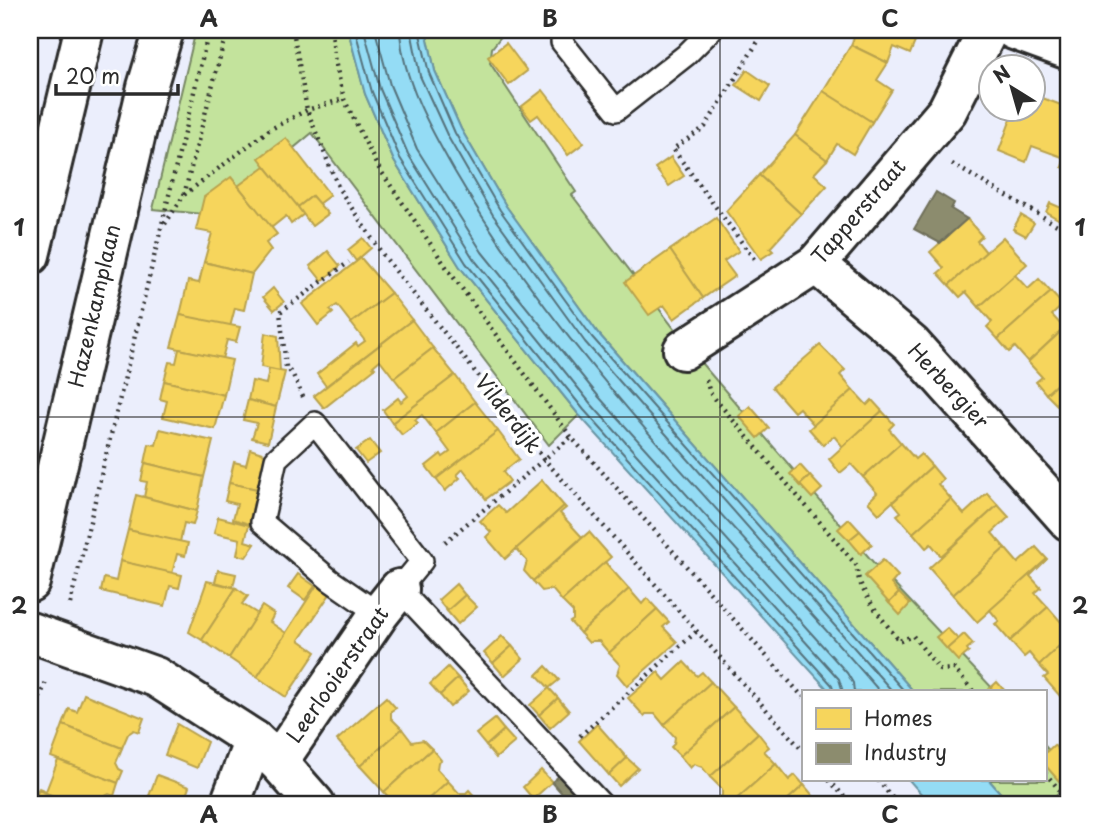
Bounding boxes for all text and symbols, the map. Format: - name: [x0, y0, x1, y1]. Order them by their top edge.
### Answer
- text: A: [200, 0, 218, 35]
- text: B: [542, 0, 558, 35]
- text: C: [881, 0, 899, 35]
- scale bar: [56, 52, 178, 96]
- north arrow: [976, 52, 1046, 122]
- text: N: [987, 58, 1016, 89]
- text: 20 m: [66, 59, 120, 91]
- street label: Tapperstraat: [803, 151, 912, 270]
- text: 1: [14, 209, 25, 244]
- text: 1: [1075, 209, 1086, 244]
- street label: Hazenkamplaan: [59, 221, 127, 390]
- street label: Herbergier: [901, 335, 998, 435]
- street label: Vilderdijk: [468, 366, 551, 459]
- text: 2: [11, 587, 27, 622]
- text: 2: [1072, 587, 1088, 622]
- street label: Leerlooierstraat: [277, 599, 395, 749]
- legend: [802, 690, 1046, 782]
- text: Homes: [864, 701, 932, 733]
- text: Industry: [864, 735, 947, 767]
- text: A: [200, 796, 218, 831]
- text: B: [542, 796, 558, 831]
- text: C: [881, 796, 899, 831]

